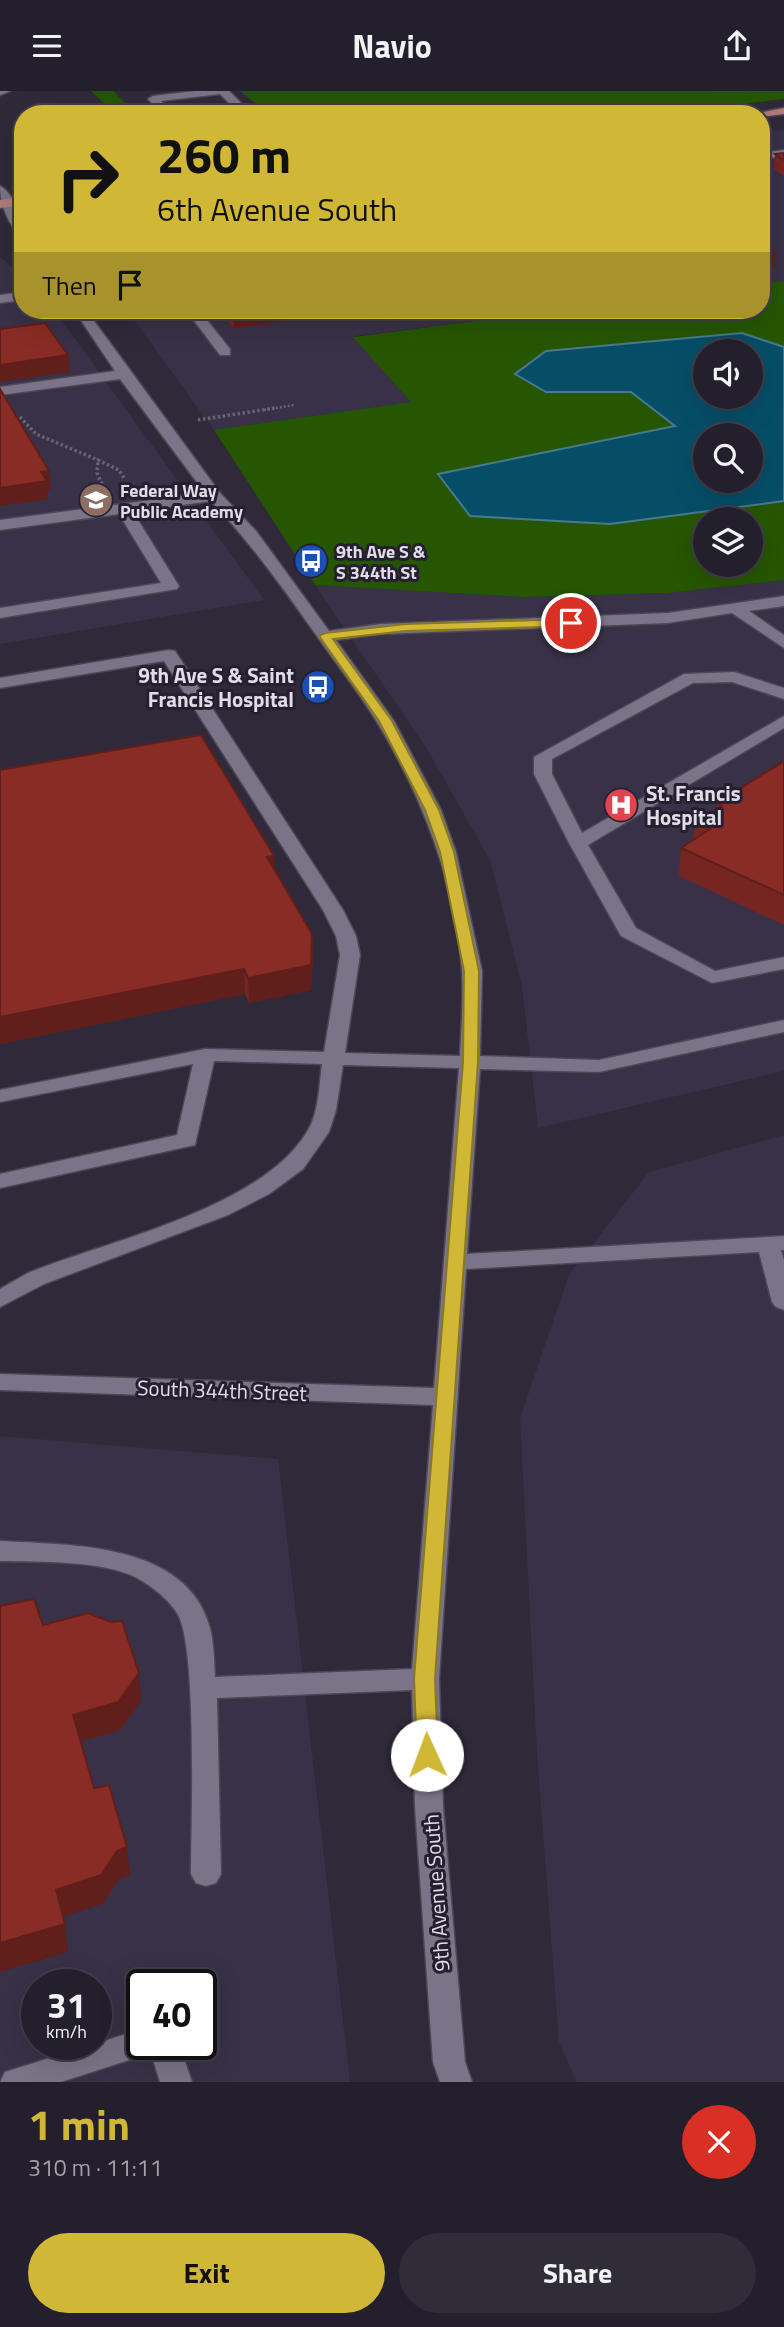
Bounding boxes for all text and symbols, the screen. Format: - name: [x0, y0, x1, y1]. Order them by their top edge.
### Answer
- text: Navio: [352, 22, 432, 70]
- icon: menu: [28, 27, 66, 65]
- icon: share: [718, 27, 756, 65]
- text: 260 m: [157, 117, 291, 192]
- icon: right: [42, 133, 133, 224]
- text: 6th Avenue South: [157, 185, 397, 233]
- text: Then: [42, 266, 97, 305]
- icon: arrive: [111, 266, 149, 304]
- map controls: [693, 339, 763, 577]
- button: sound: [693, 339, 763, 409]
- button: search: [693, 423, 763, 493]
- place label: Federal Way Public Academy: [120, 477, 243, 525]
- school or university icon: Federal Way Public Academy: [77, 481, 115, 519]
- button: layers: [693, 507, 763, 577]
- place label: 9th Ave S & S 344th St: [336, 538, 426, 586]
- bus stop icon: 9th Ave S & S 344th St: [292, 542, 330, 580]
- pin: [541, 593, 601, 653]
- icon: arrive: [552, 604, 590, 642]
- place label: 9th Ave S & Saint Francis Hospital: [138, 659, 294, 715]
- bus stop icon: 9th Ave S & Saint Francis Hospital: [299, 668, 337, 706]
- place label: St. Francis Hospital: [646, 777, 741, 833]
- hospital icon: St. Francis Hospital: [602, 786, 640, 824]
- street label: South 344th Street: [137, 1371, 308, 1409]
- position arrow: [390, 1718, 464, 1792]
- street label: 9th Avenue South: [415, 1813, 457, 1973]
- speed limit sign: 40: [126, 1969, 217, 2060]
- text: 31: [47, 1978, 86, 2032]
- text: km/h: [46, 2018, 87, 2045]
- text: 1 min: [28, 2092, 130, 2156]
- button: close: [682, 2105, 756, 2179]
- text: 310 m · 11:11: [28, 2150, 163, 2185]
- button: Exit: [28, 2233, 385, 2313]
- button: Share: [399, 2233, 756, 2313]

